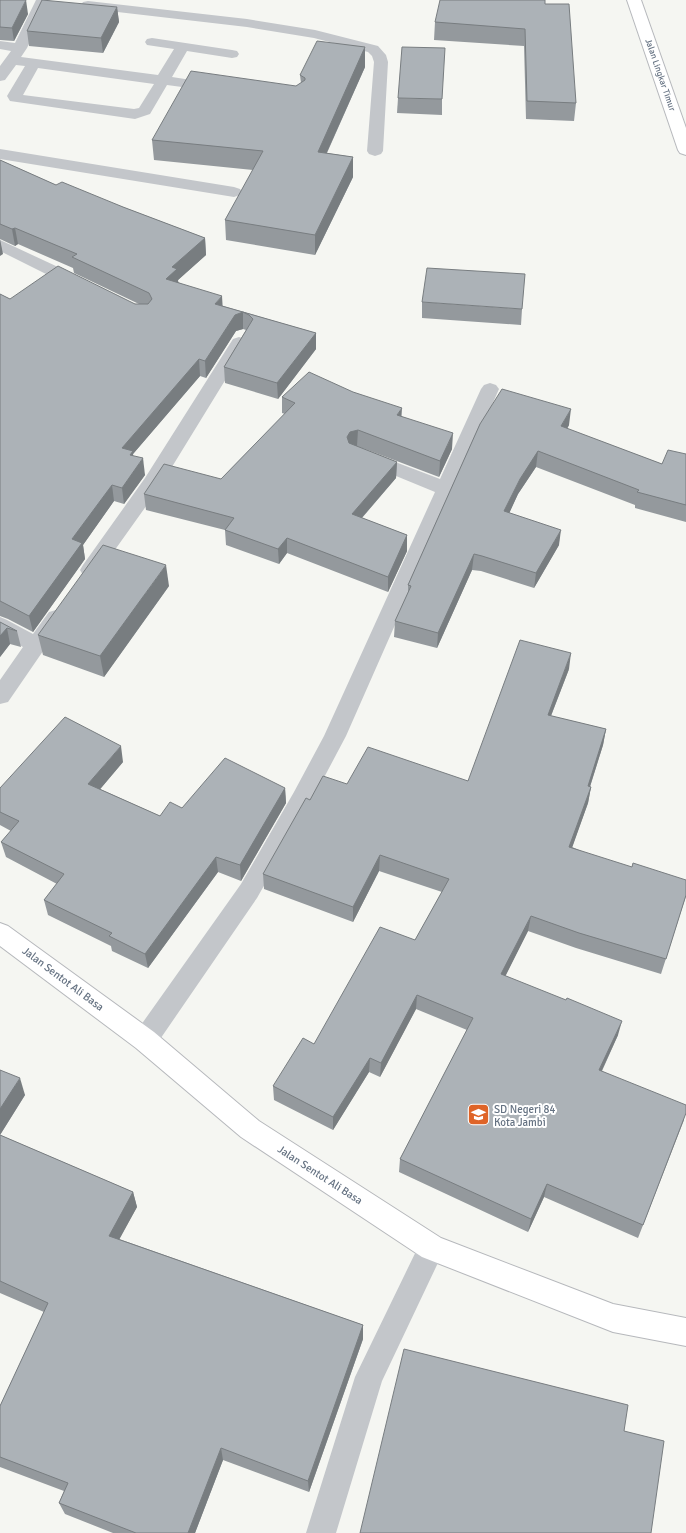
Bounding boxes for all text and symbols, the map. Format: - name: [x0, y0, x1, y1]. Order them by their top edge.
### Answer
- street label: Jalan Lingkar Timur: [642, 37, 678, 113]
- street label: Jalan Sentot Ali Basa: [20, 944, 107, 1014]
- school or university icon: SD Negeri 84 Kota Jambi: [465, 1102, 491, 1128]
- place label: SD Negeri 84 Kota Jambi: [494, 1103, 556, 1129]
- street label: Jalan Sentot Ali Basa: [275, 1143, 365, 1208]

